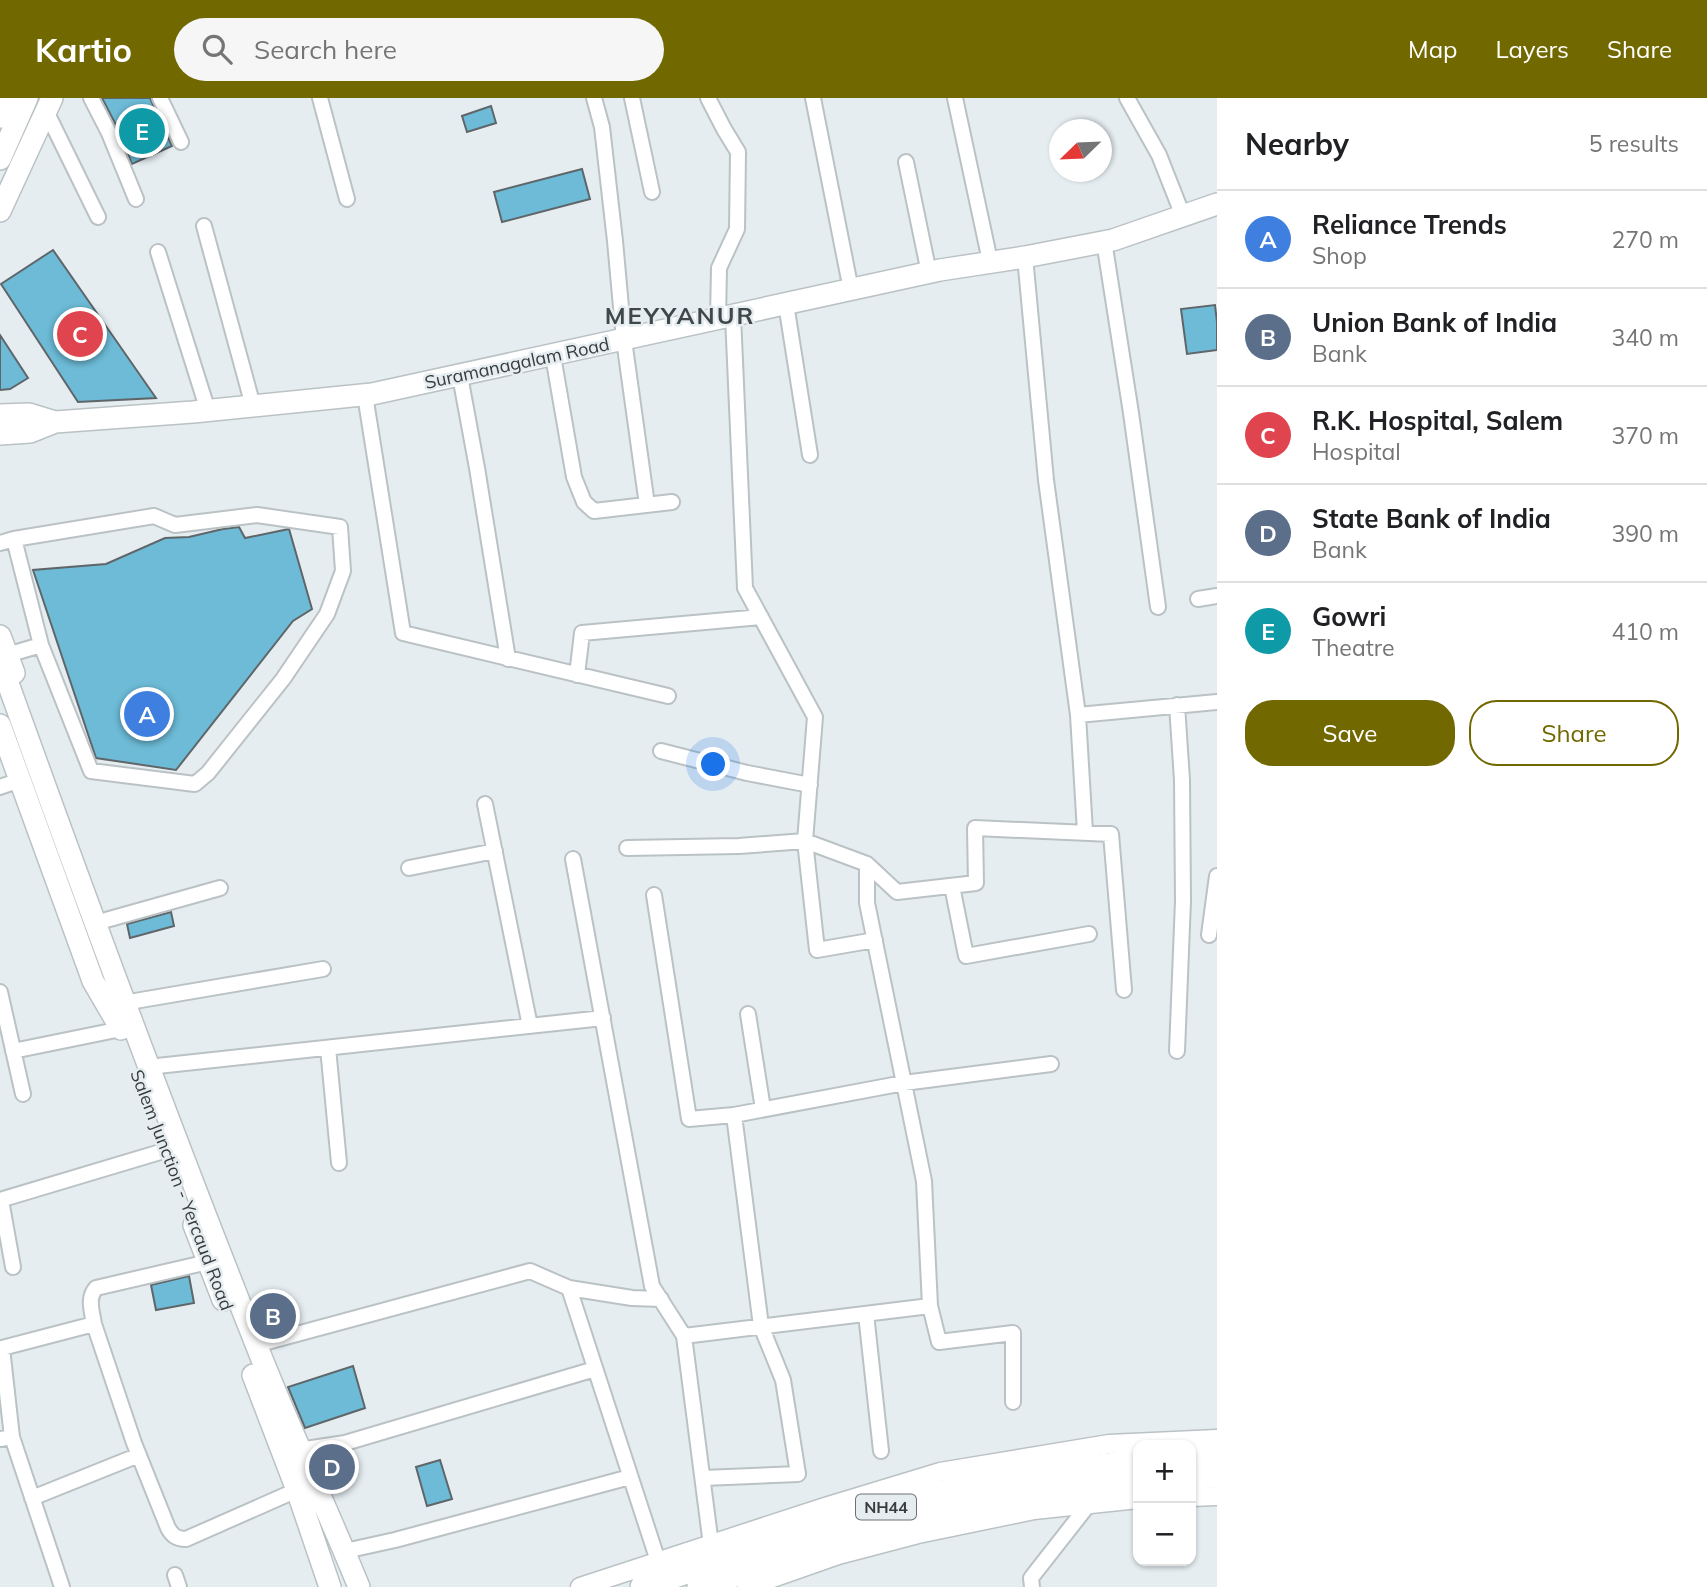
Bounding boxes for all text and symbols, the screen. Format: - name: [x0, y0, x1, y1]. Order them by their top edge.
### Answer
- search box: [174, 18, 664, 81]
- text: Kartio: [35, 29, 132, 70]
- icon: search: [198, 30, 236, 68]
- text: Search here: [254, 33, 397, 66]
- text: Map: [1408, 34, 1457, 64]
- text: Layers: [1495, 34, 1569, 64]
- text: Share: [1607, 34, 1672, 64]
- pin: E: [119, 105, 165, 157]
- north arrow: [1049, 119, 1112, 182]
- text: Nearby: [1245, 125, 1349, 163]
- text: 5 results: [1589, 129, 1679, 158]
- text: Reliance Trends: [1312, 208, 1507, 241]
- text: A: [1259, 225, 1277, 254]
- text: 270 m: [1611, 225, 1679, 254]
- text: Shop: [1312, 241, 1367, 270]
- district label: MEYYANUR: [605, 300, 755, 330]
- text: Union Bank of India: [1312, 306, 1557, 339]
- pin: C: [57, 308, 103, 360]
- text: B: [1260, 323, 1276, 352]
- text: 340 m: [1611, 323, 1679, 352]
- street label: Suramanagalam Road: [423, 332, 611, 394]
- text: Bank: [1312, 339, 1367, 368]
- text: R.K. Hospital, Salem: [1312, 404, 1563, 437]
- text: C: [1260, 421, 1276, 450]
- text: 370 m: [1611, 421, 1679, 450]
- text: Hospital: [1312, 437, 1401, 466]
- text: State Bank of India: [1312, 502, 1551, 535]
- text: D: [1259, 519, 1277, 548]
- text: 390 m: [1611, 519, 1679, 548]
- text: Bank: [1312, 535, 1367, 564]
- text: Gowri: [1312, 600, 1386, 633]
- text: E: [1261, 617, 1275, 646]
- text: 410 m: [1611, 617, 1679, 646]
- text: Theatre: [1312, 633, 1394, 662]
- pin: A: [124, 688, 170, 740]
- button: Save: [1245, 700, 1455, 766]
- button: Share: [1469, 700, 1679, 766]
- your location: [696, 747, 730, 781]
- street label: Salem Junction - Yercaud Road: [125, 1066, 239, 1314]
- pin: B: [250, 1290, 296, 1342]
- map controls: [1133, 1440, 1196, 1566]
- button: +: [1133, 1440, 1196, 1503]
- pin: D: [309, 1441, 355, 1493]
- road number: NH44: [856, 1494, 916, 1520]
- button: −: [1133, 1503, 1196, 1566]

